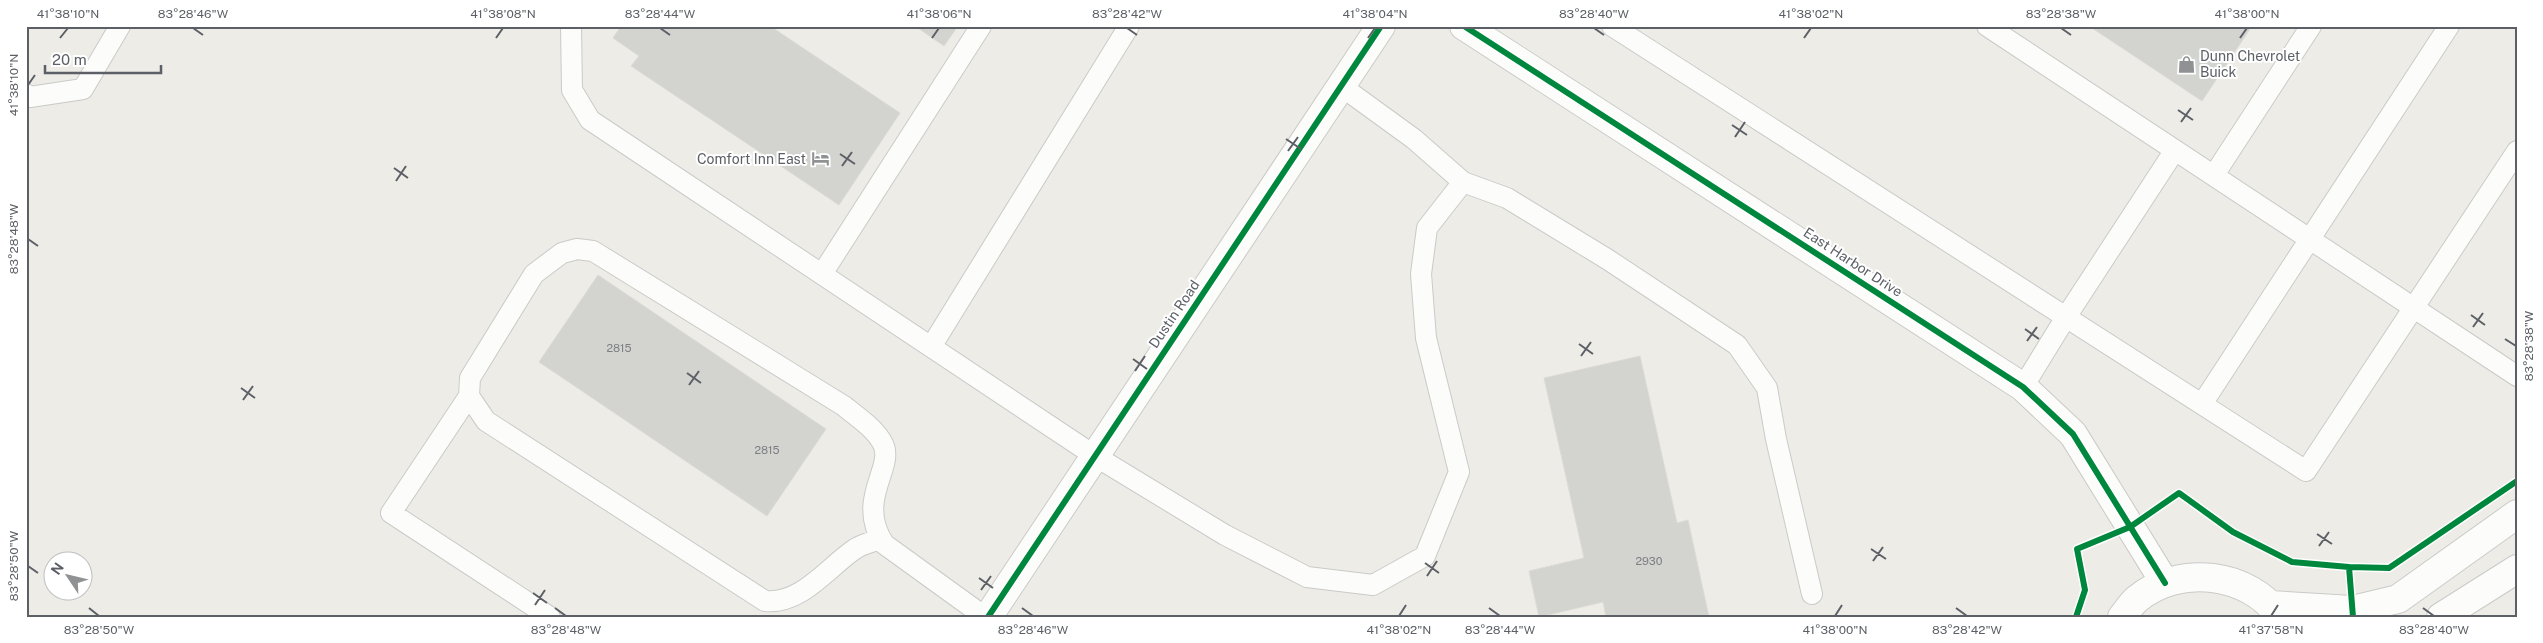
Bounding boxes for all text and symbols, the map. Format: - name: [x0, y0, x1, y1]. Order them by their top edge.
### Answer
- text: 41°38'10"N: [37, 7, 99, 21]
- text: 83°28'46"W: [158, 7, 229, 21]
- text: 41°38'08"N: [470, 7, 536, 21]
- text: 83°28'44"W: [625, 7, 696, 21]
- text: 41°38'06"N: [906, 7, 972, 21]
- text: 83°28'42"W: [1092, 7, 1163, 21]
- text: 41°38'04"N: [1342, 7, 1408, 21]
- text: 83°28'40"W: [1559, 7, 1630, 21]
- text: 41°38'02"N: [1779, 7, 1843, 21]
- text: 83°28'38"W: [2026, 7, 2097, 21]
- text: 41°38'00"N: [2215, 7, 2279, 21]
- scale bar: [45, 42, 161, 74]
- place label: Dunn Chevrolet Buick: [2200, 48, 2300, 80]
- text: 20 m: [52, 51, 87, 68]
- text: 41°38'10"N: [7, 54, 21, 116]
- shop icon: Dunn Chevrolet Buick: [2176, 54, 2196, 74]
- hotel icon: Comfort Inn East: [810, 149, 830, 169]
- place label: Comfort Inn East: [697, 151, 806, 167]
- text: 83°28'48"W: [7, 203, 21, 274]
- street label: East Harbor Drive: [1801, 224, 1905, 300]
- street label: Dustin Road: [1145, 277, 1203, 351]
- text: 83°28'38"W: [2522, 310, 2536, 381]
- house number: 2815: [606, 342, 632, 354]
- house number: 2815: [754, 444, 780, 456]
- text: 83°28'50"W: [7, 530, 21, 601]
- north arrow: [42, 550, 92, 600]
- house number: 2930: [1636, 555, 1663, 567]
- text: N: [48, 559, 67, 578]
- text: 83°28'50"W: [64, 623, 135, 637]
- text: 83°28'48"W: [531, 623, 602, 637]
- text: 83°28'46"W: [998, 623, 1069, 637]
- text: 41°38'02"N: [1367, 623, 1431, 637]
- text: 83°28'44"W: [1465, 623, 1536, 637]
- text: 41°38'00"N: [1803, 623, 1867, 637]
- text: 83°28'42"W: [1932, 623, 2003, 637]
- text: 41°37'58"N: [2238, 623, 2304, 637]
- text: 83°28'40"W: [2399, 623, 2470, 637]

